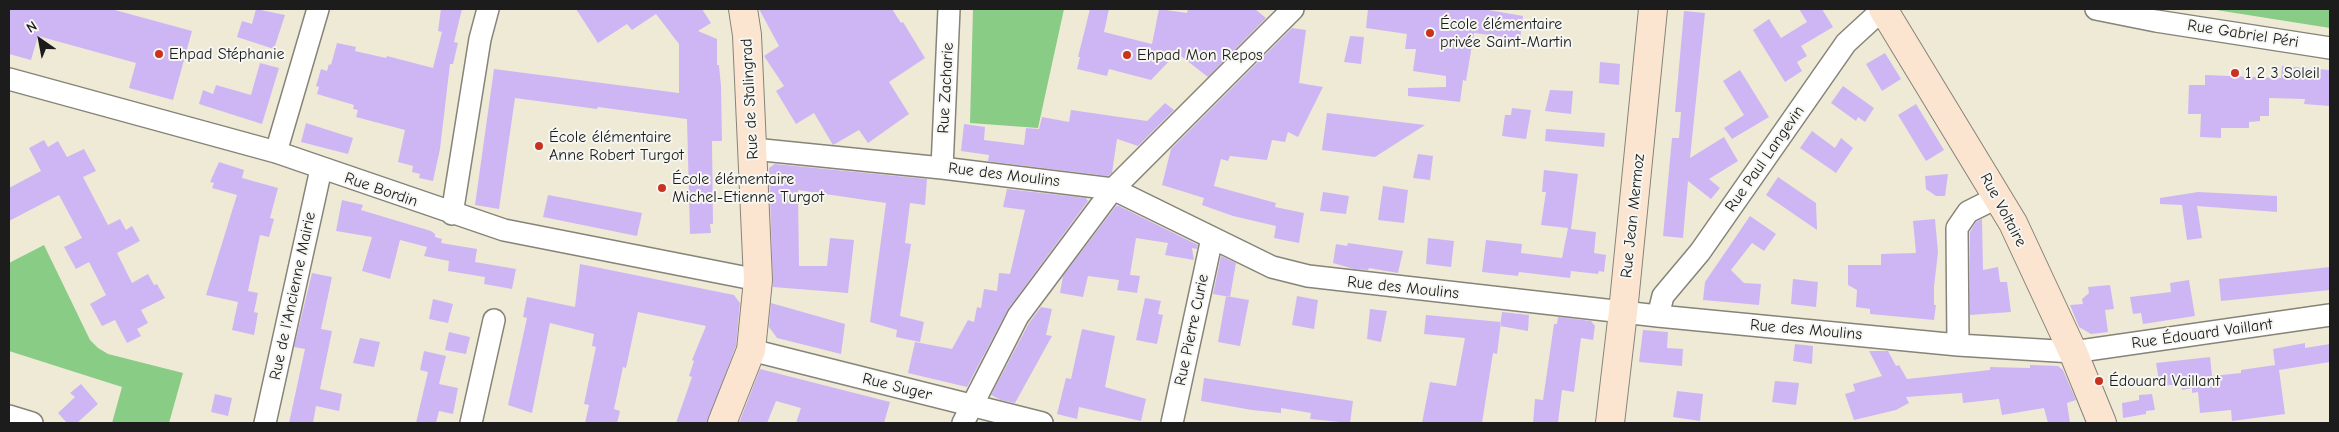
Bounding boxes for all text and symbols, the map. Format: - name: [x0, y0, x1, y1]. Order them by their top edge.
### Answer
- place label: École élémentaire privée Saint-Martin: [1440, 14, 1572, 52]
- north arrow: [15, 15, 65, 65]
- street label: Rue Gabriel Péri: [2186, 16, 2300, 52]
- text: N: [23, 17, 40, 37]
- marker: École élémentaire privée Saint-Martin: [1424, 27, 1436, 39]
- street label: Rue de Stalingrad: [737, 38, 763, 160]
- street label: Rue Zacharie: [934, 42, 958, 134]
- place label: Ehpad Stéphanie: [169, 44, 285, 64]
- place label: Ehpad Mon Repos: [1137, 45, 1263, 65]
- marker: Ehpad Stéphanie: [153, 48, 165, 60]
- marker: Ehpad Mon Repos: [1121, 49, 1133, 61]
- place label: 1 2 3 Soleil: [2245, 63, 2320, 83]
- marker: 1 2 3 Soleil: [2229, 67, 2241, 79]
- street label: Rue Paul Langevin: [1721, 102, 1809, 216]
- place label: École élémentaire Anne Robert Turgot: [549, 127, 684, 165]
- marker: École élémentaire Anne Robert Turgot: [533, 140, 545, 152]
- street label: Rue Jean Mermoz: [1617, 153, 1649, 279]
- street label: Rue des Moulins: [947, 159, 1061, 191]
- street label: Rue Bordin: [342, 169, 420, 211]
- place label: École élémentaire Michel-Etienne Turgot: [672, 169, 824, 207]
- street label: Rue Voltaire: [1976, 170, 2030, 250]
- marker: École élémentaire Michel-Etienne Turgot: [656, 182, 668, 194]
- street label: Rue de l'Ancienne Mairie: [266, 210, 320, 382]
- street label: Rue Pierre Curie: [1171, 273, 1213, 387]
- street label: Rue des Moulins: [1346, 273, 1460, 303]
- street label: Rue Édouard Vaillant: [2130, 315, 2274, 353]
- street label: Rue des Moulins: [1749, 316, 1863, 344]
- street label: Rue Suger: [860, 369, 934, 405]
- place label: Édouard Vaillant: [2109, 371, 2220, 391]
- marker: Édouard Vaillant: [2093, 375, 2105, 387]

